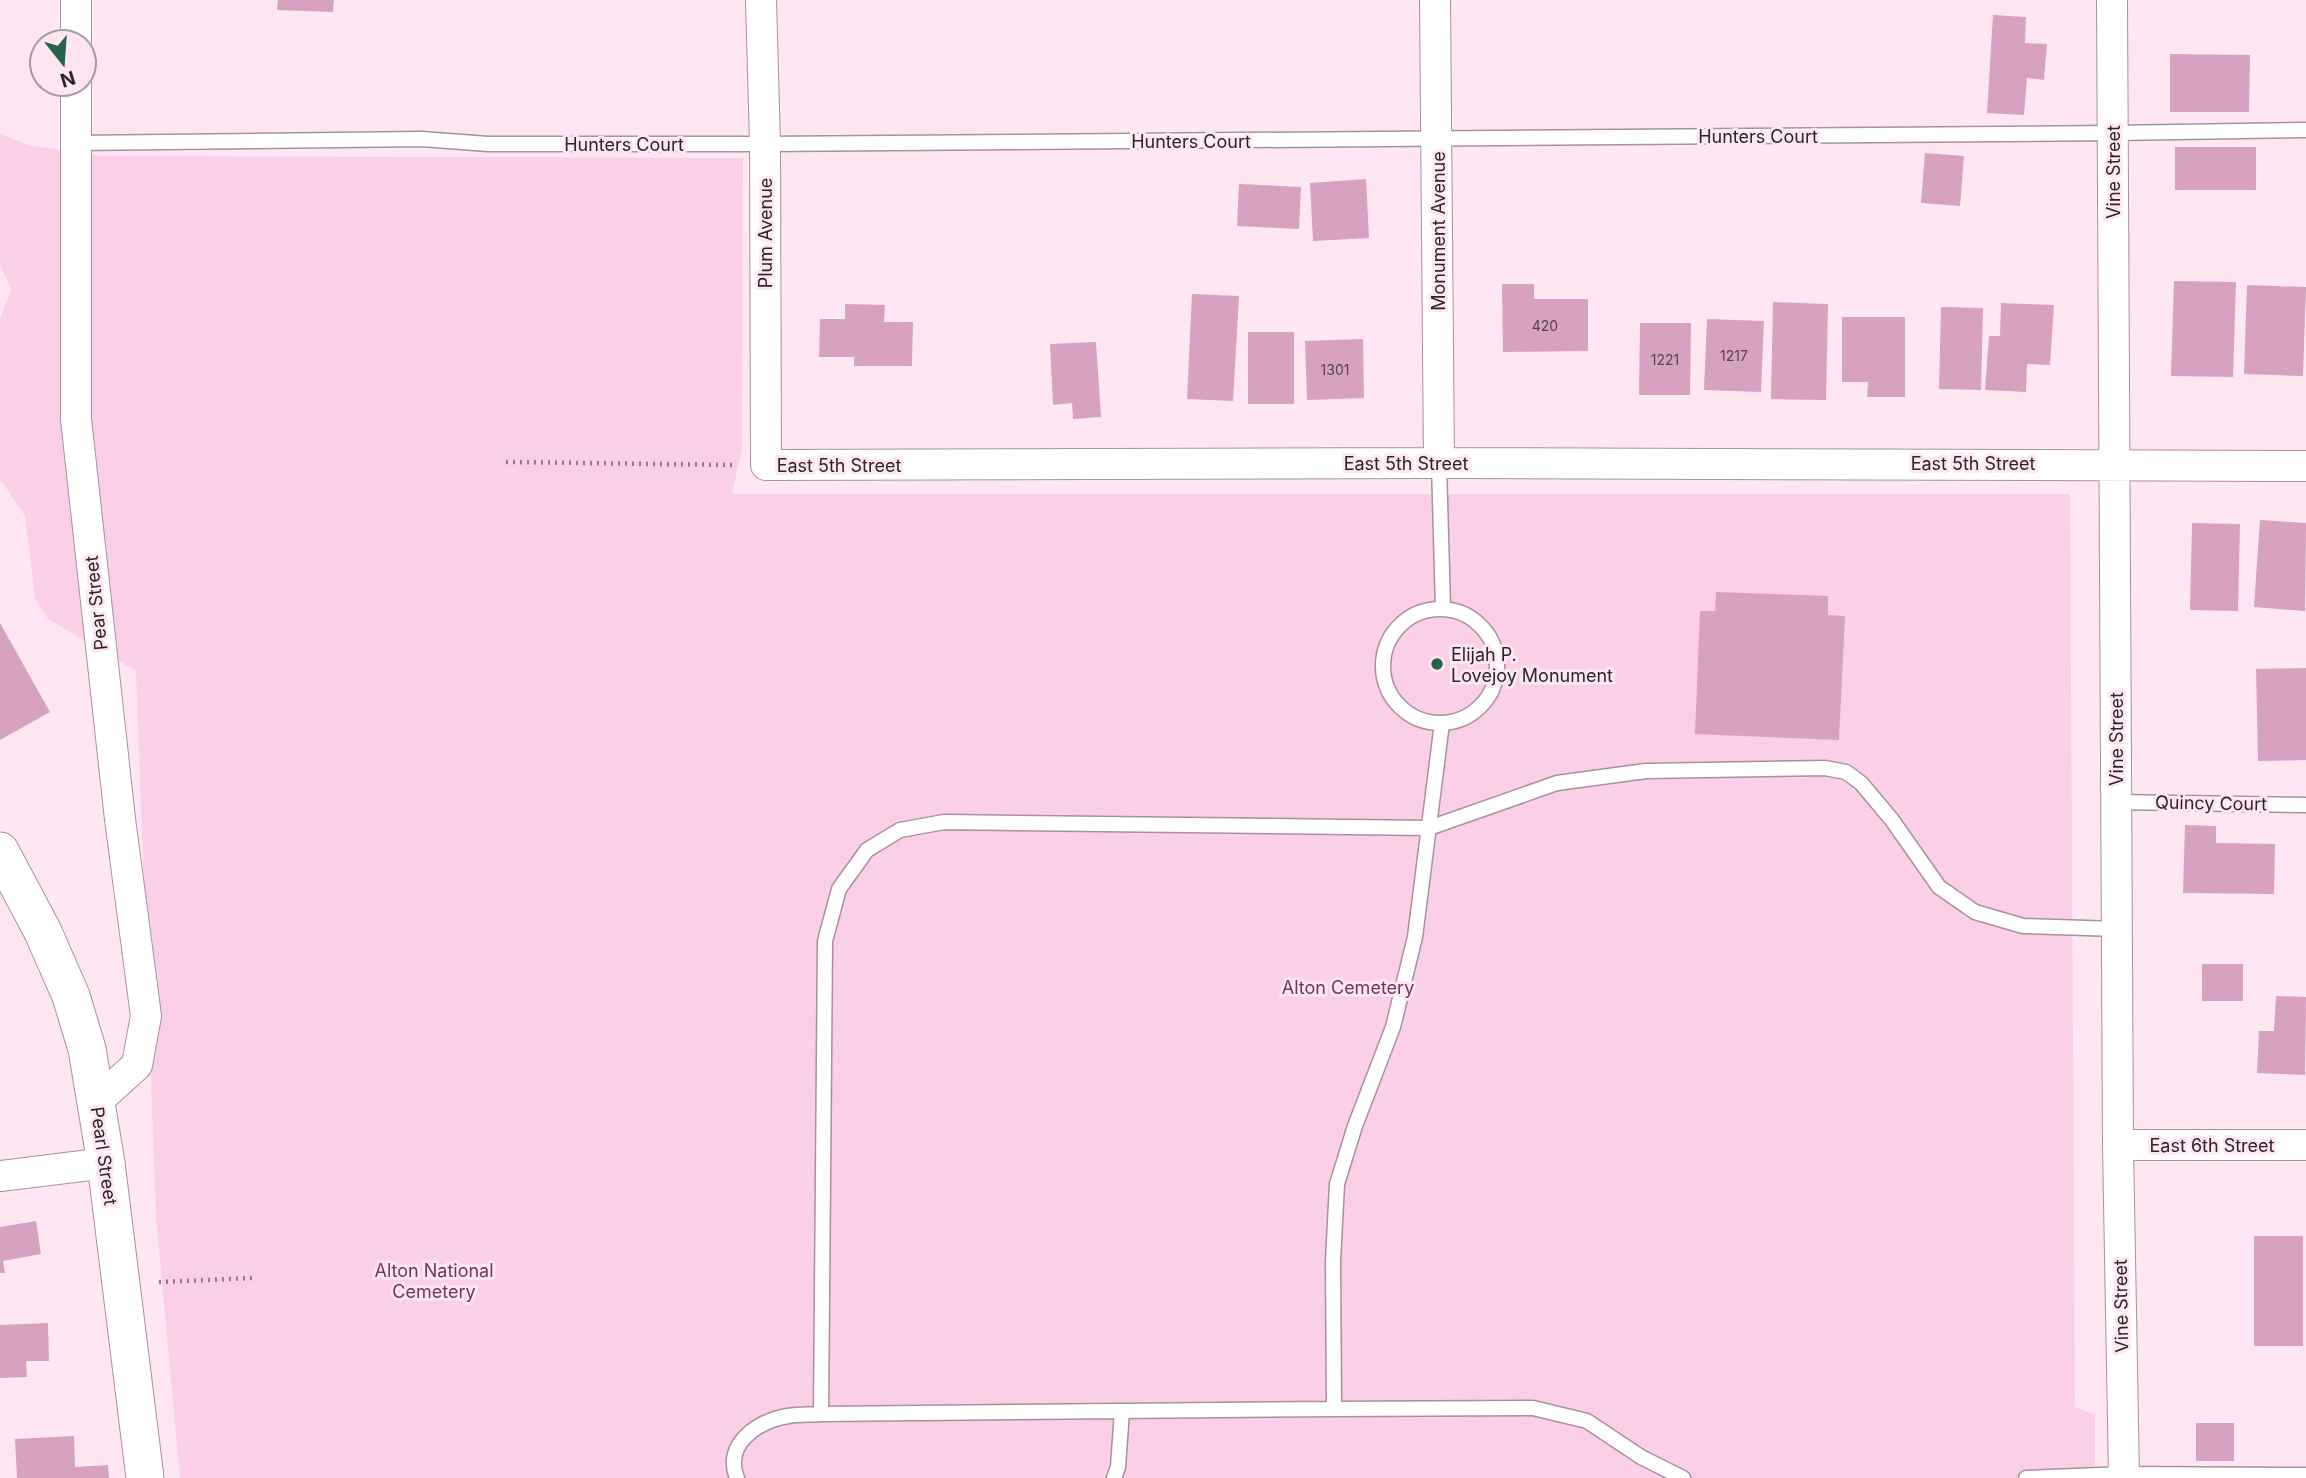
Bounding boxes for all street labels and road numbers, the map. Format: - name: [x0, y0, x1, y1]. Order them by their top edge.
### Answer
- street label: Vine Street: [2103, 125, 2124, 219]
- street label: Hunters Court: [1698, 126, 1818, 147]
- street label: Hunters Court: [1131, 131, 1251, 152]
- street label: Hunters Court: [564, 134, 684, 155]
- street label: Monument Avenue: [1428, 151, 1449, 311]
- street label: Plum Avenue: [755, 178, 776, 288]
- street label: East 5th Street: [1344, 453, 1468, 474]
- street label: East 5th Street: [1911, 453, 2035, 474]
- street label: East 5th Street: [777, 455, 901, 476]
- street label: Pear Street: [81, 555, 111, 651]
- street label: Vine Street: [2106, 692, 2127, 786]
- street label: Quincy Court: [2155, 792, 2267, 814]
- street label: Pearl Street: [87, 1105, 121, 1207]
- street label: East 6th Street: [2150, 1135, 2275, 1156]
- street label: Vine Street: [2110, 1259, 2132, 1353]

